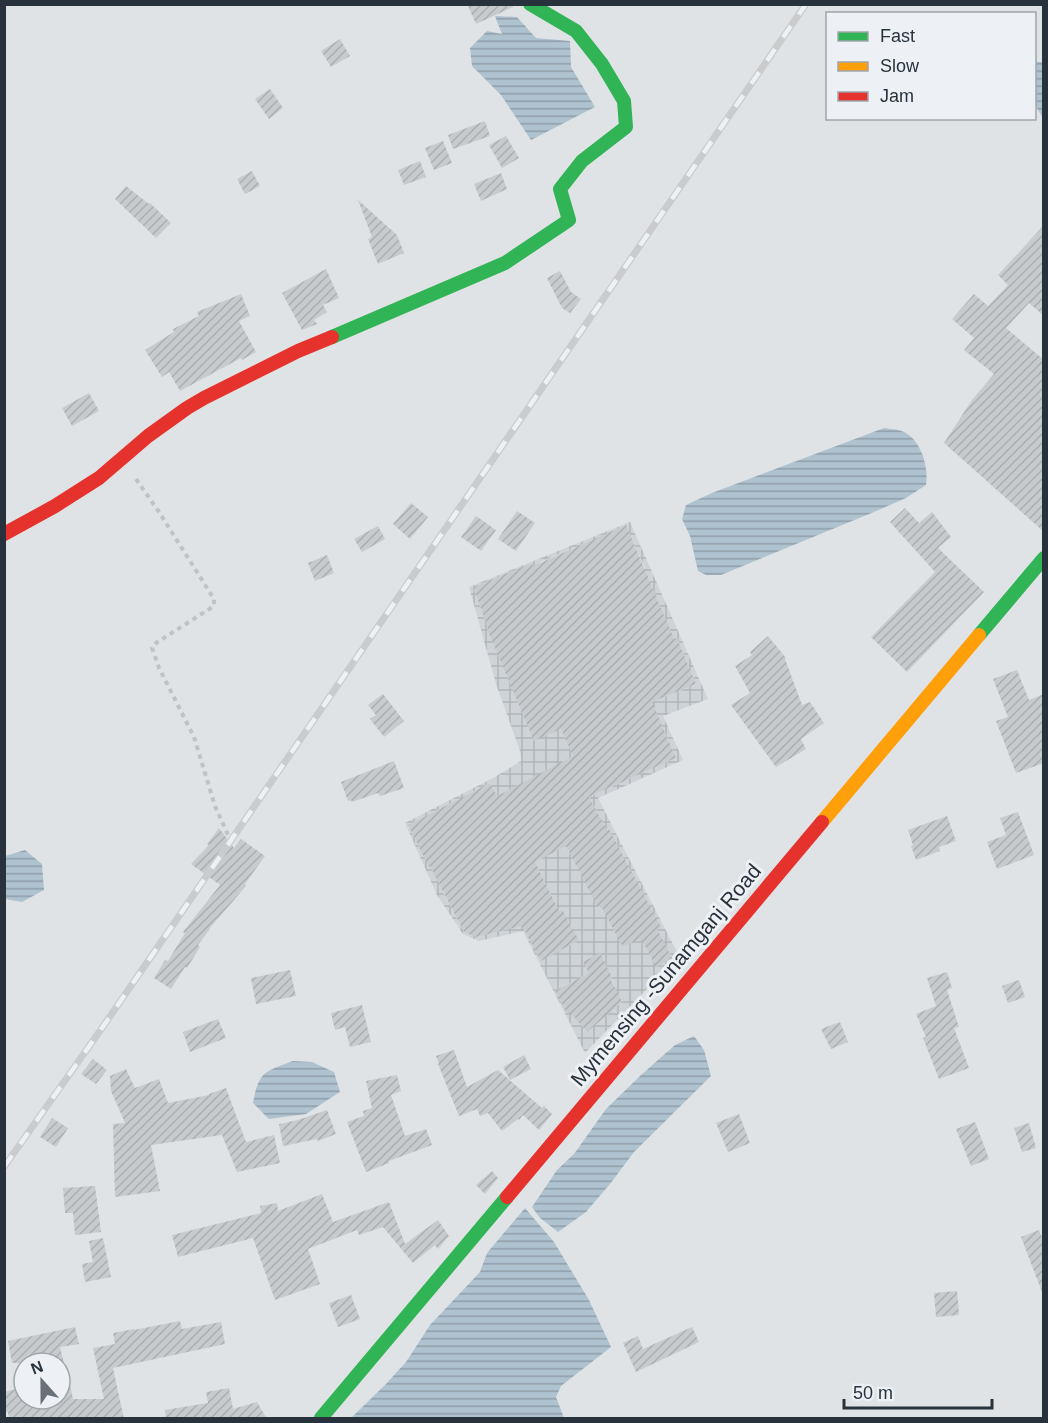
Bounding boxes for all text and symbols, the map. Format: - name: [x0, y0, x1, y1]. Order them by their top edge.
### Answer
- legend: [826, 12, 1036, 120]
- text: Fast: [880, 26, 915, 46]
- text: Slow: [880, 56, 920, 76]
- text: Jam: [880, 86, 914, 106]
- street label: Mymensing -Sunamganj Road: [566, 859, 765, 1090]
- north arrow: [12, 1351, 72, 1411]
- text: N: [28, 1357, 45, 1377]
- scale bar: [844, 1372, 992, 1410]
- text: 50 m: [853, 1383, 893, 1403]

